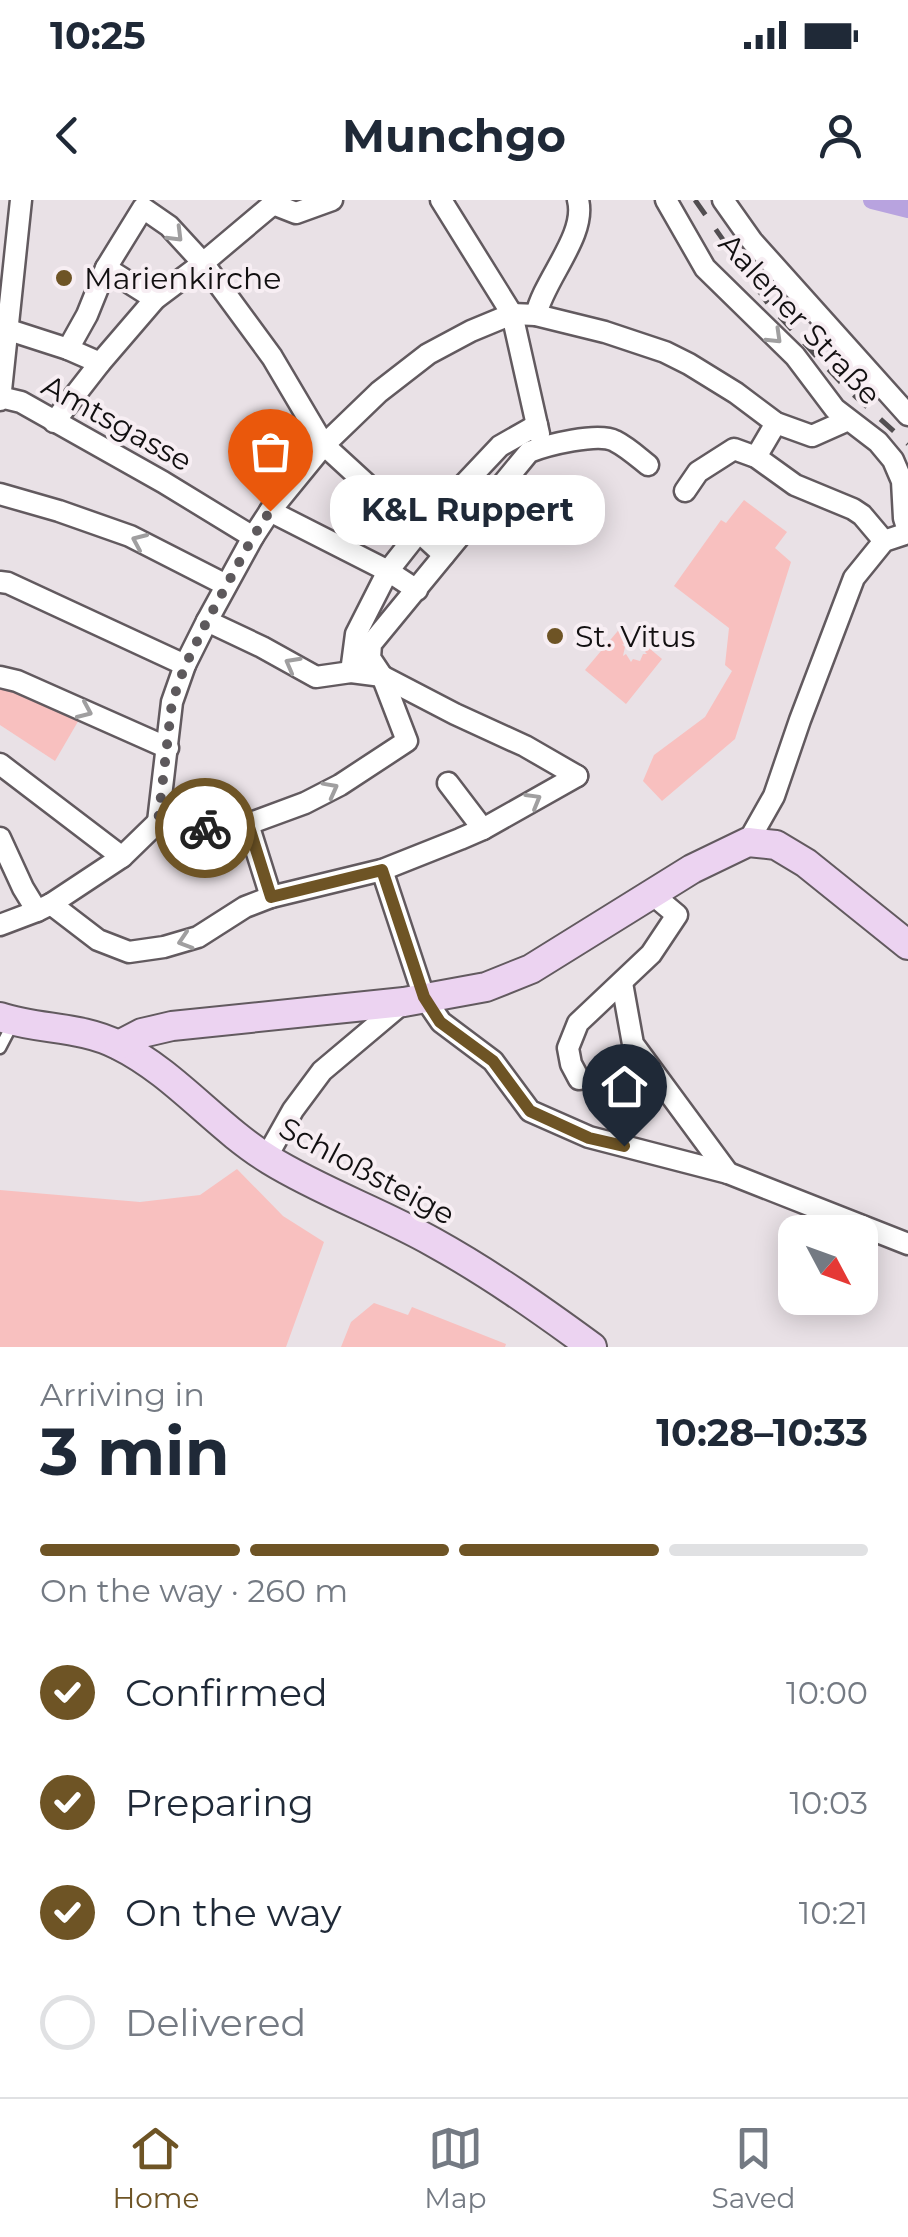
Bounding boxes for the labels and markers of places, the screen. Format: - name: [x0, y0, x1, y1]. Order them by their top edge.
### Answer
- place label: Marienkirche: [84, 260, 281, 297]
- marker: Marienkirche: [53, 267, 75, 289]
- pin: [228, 409, 313, 512]
- callout: K&L Ruppert: [330, 476, 605, 546]
- place label: St. Vitus: [575, 618, 695, 655]
- marker: St. Vitus: [544, 625, 566, 647]
- pin: [582, 1044, 667, 1147]

